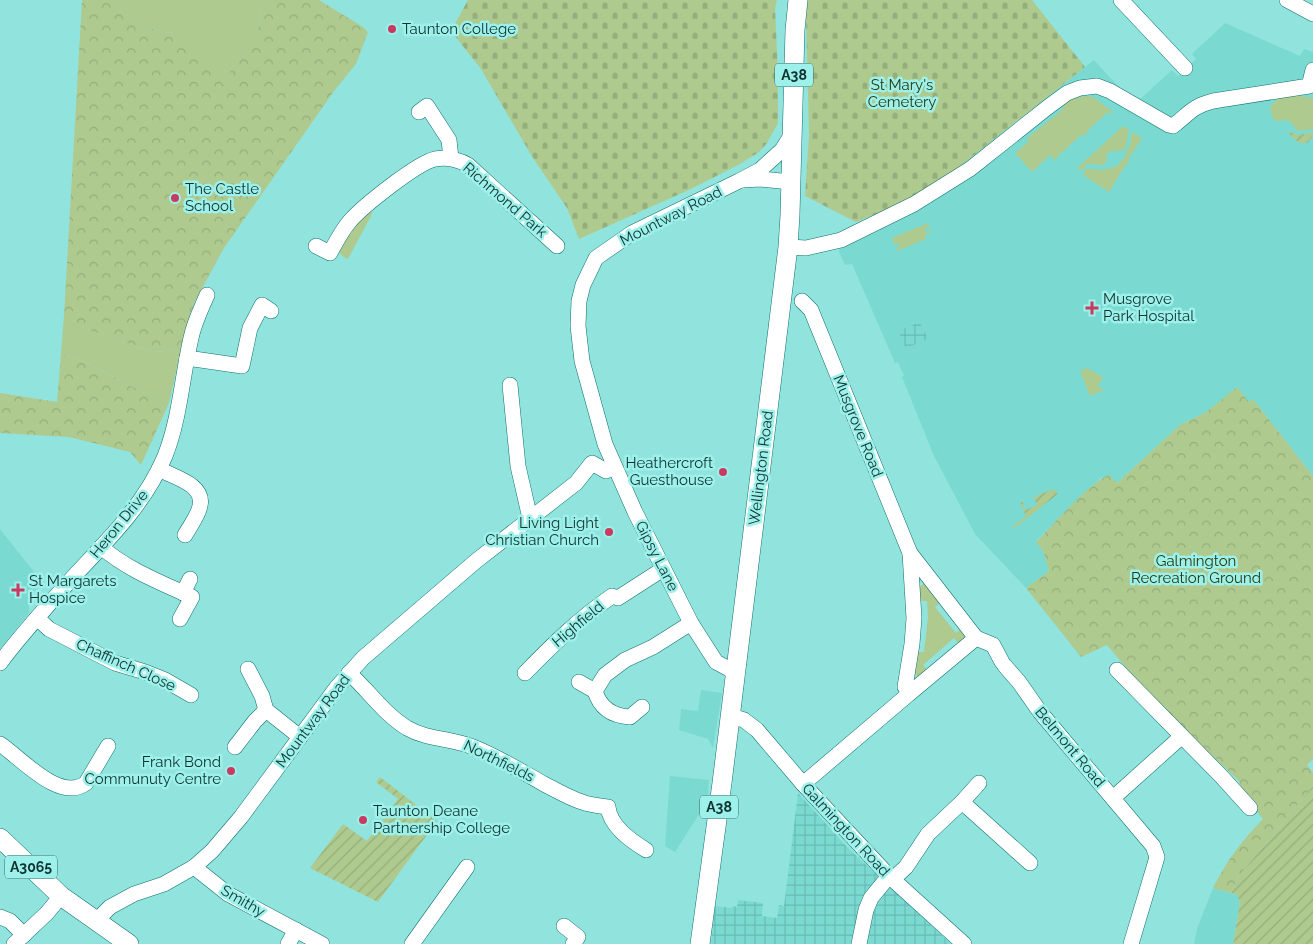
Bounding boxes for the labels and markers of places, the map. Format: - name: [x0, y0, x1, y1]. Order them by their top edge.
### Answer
- place label: Taunton College: [402, 20, 516, 38]
- marker: Taunton College: [386, 23, 398, 35]
- place label: The Castle School: [185, 180, 259, 215]
- marker: The Castle School: [169, 192, 181, 204]
- place label: Musgrove Park Hospital: [1103, 290, 1195, 325]
- marker: Musgrove Park Hospital: [1085, 301, 1099, 315]
- place label: Heathercroft Guesthouse: [626, 454, 713, 489]
- marker: Heathercroft Guesthouse: [717, 466, 729, 478]
- place label: Living Light Christian Church: [485, 514, 599, 549]
- marker: Living Light Christian Church: [603, 526, 615, 538]
- place label: St Margarets Hospice: [29, 572, 117, 607]
- marker: St Margarets Hospice: [11, 583, 25, 597]
- place label: Frank Bond Communuty Centre: [84, 753, 221, 788]
- marker: Frank Bond Communuty Centre: [225, 765, 237, 777]
- place label: Taunton Deane Partnership College: [373, 802, 510, 837]
- marker: Taunton Deane Partnership College: [357, 814, 369, 826]

